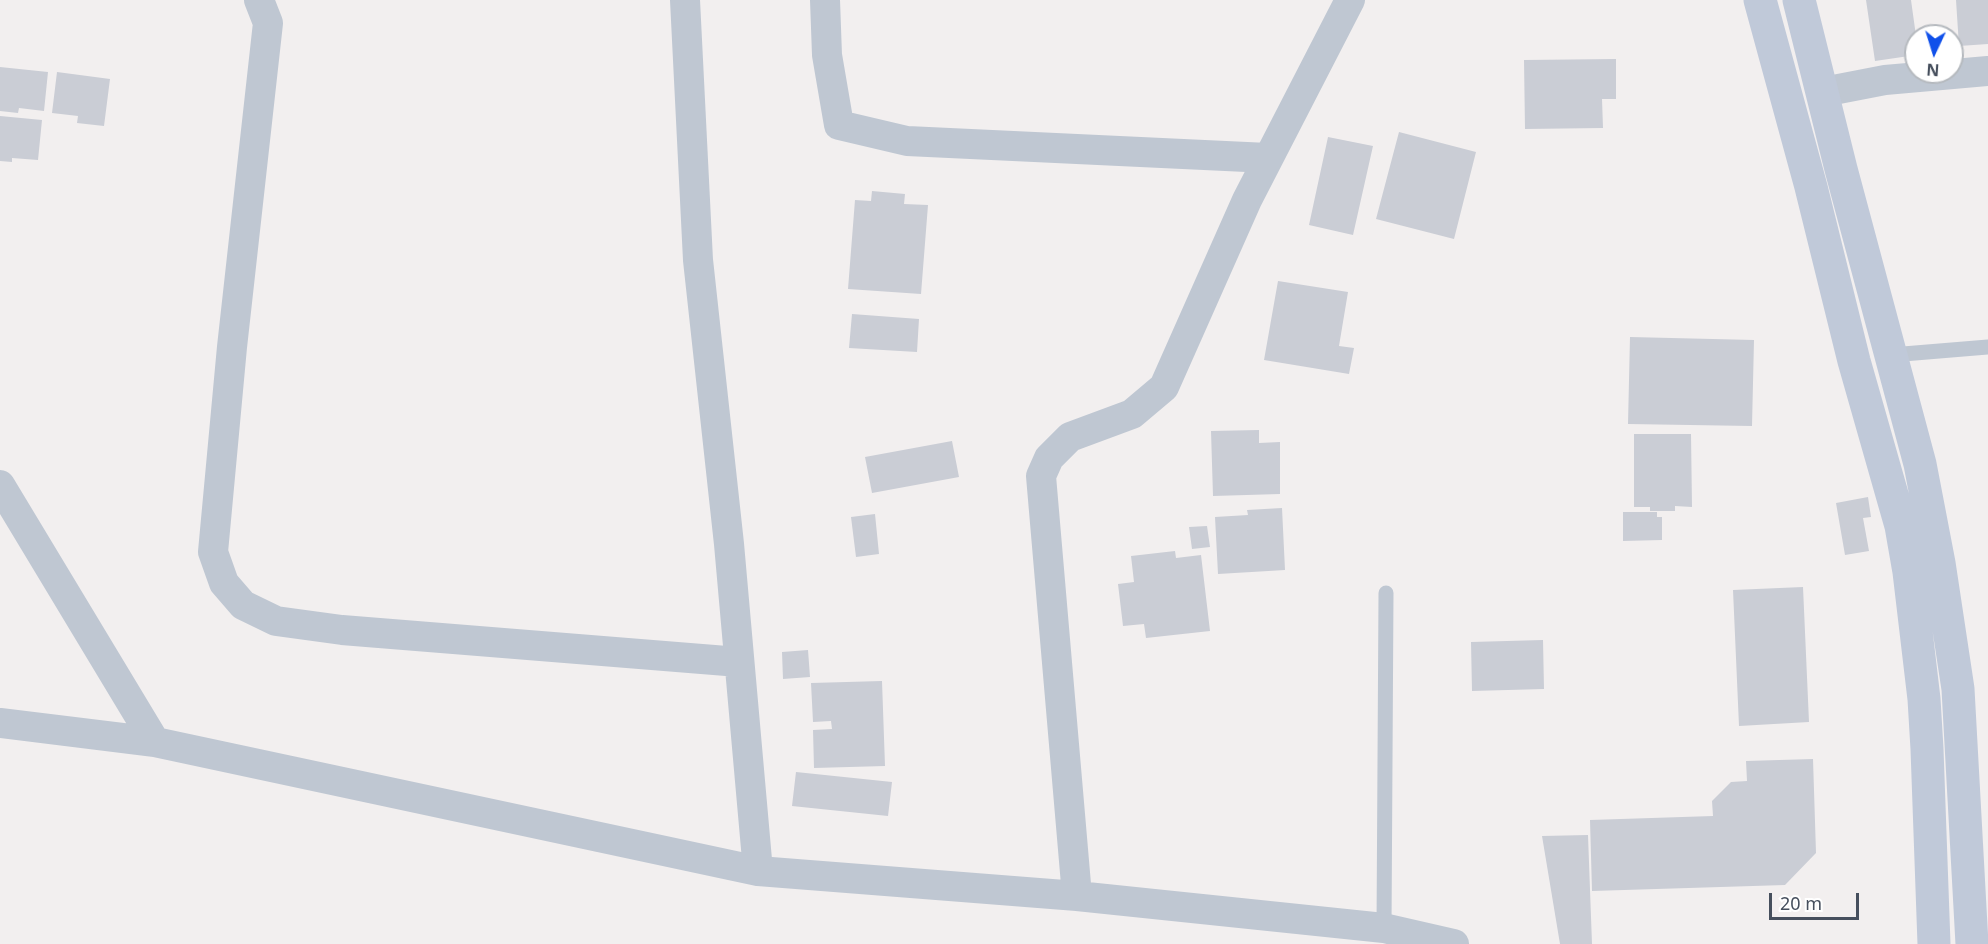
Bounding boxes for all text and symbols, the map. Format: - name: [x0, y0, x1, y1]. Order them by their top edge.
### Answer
- north arrow: [1904, 24, 1964, 84]
- text: N: [1926, 59, 1940, 81]
- scale bar: [1772, 881, 1862, 919]
- text: 20 m: [1780, 891, 1822, 915]

